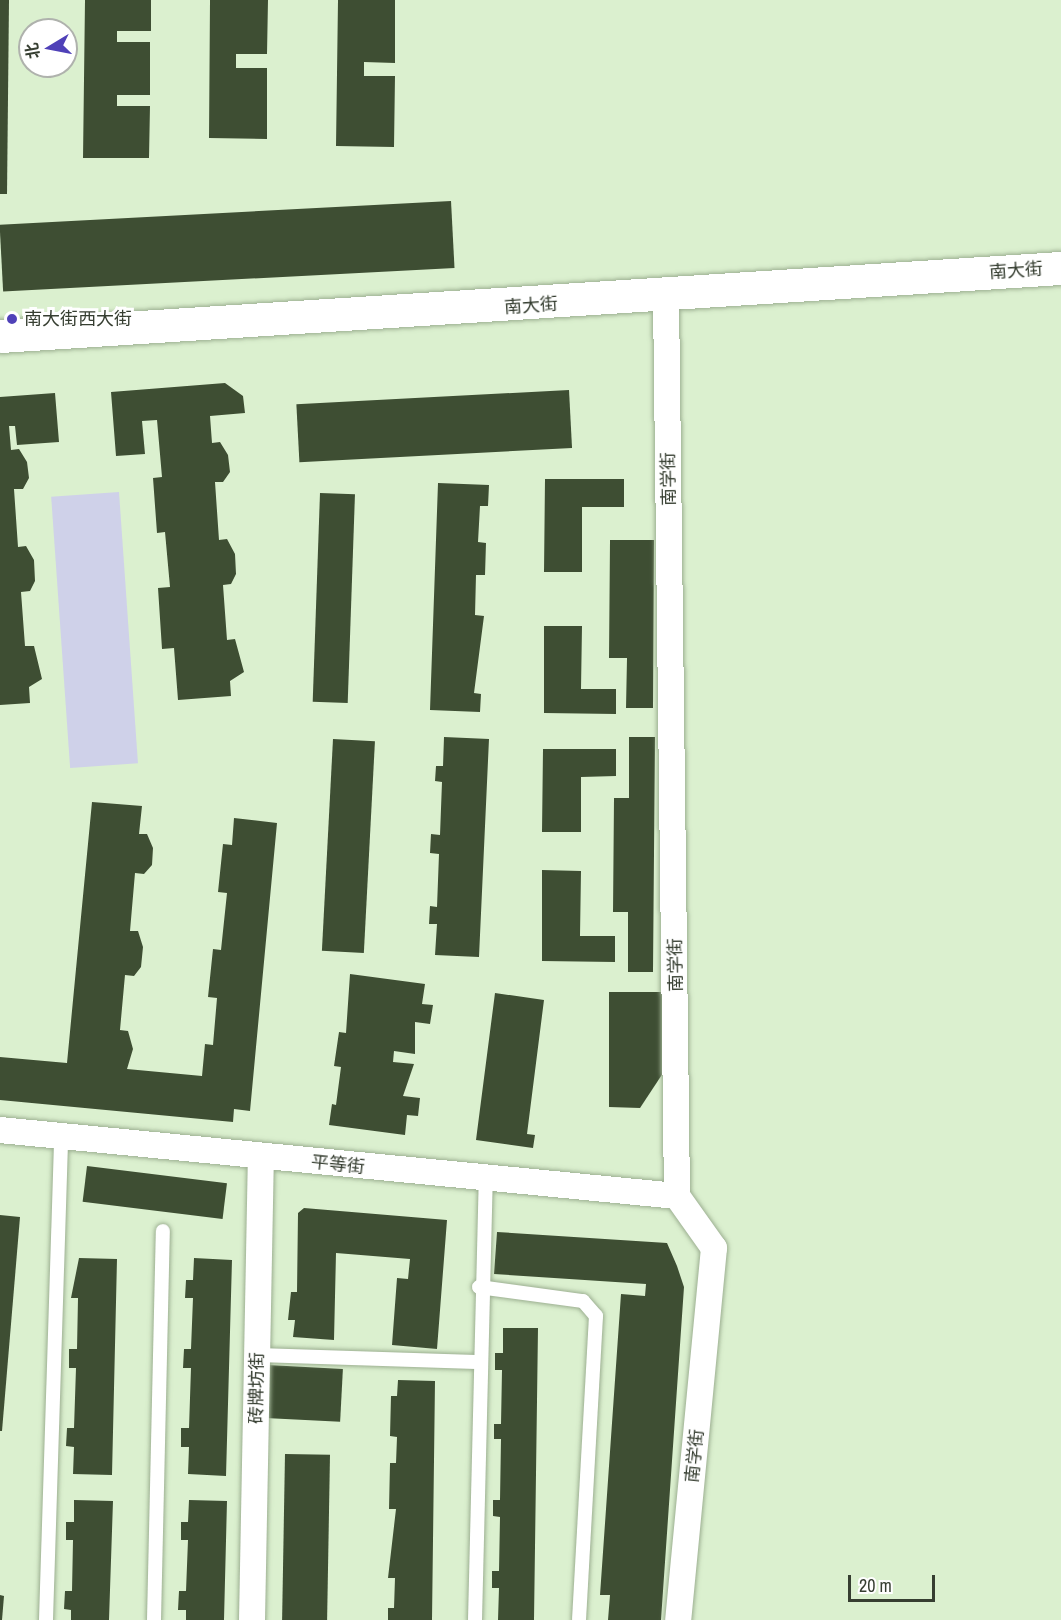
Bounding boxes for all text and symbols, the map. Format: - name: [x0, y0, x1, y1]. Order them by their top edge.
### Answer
- north arrow: [18, 18, 78, 78]
- text: 北: [20, 41, 44, 61]
- street label: 南大街: [988, 258, 1044, 284]
- street label: 南大街: [503, 293, 559, 319]
- place label: 南大街西大街: [24, 308, 132, 330]
- marker: 南大街西大街: [5, 312, 19, 326]
- street label: 南学街: [658, 452, 680, 506]
- street label: 南学街: [665, 938, 687, 992]
- street label: 平等街: [310, 1151, 366, 1179]
- street label: 砖牌坊街: [246, 1352, 268, 1424]
- street label: 南学街: [681, 1428, 709, 1484]
- scale bar: [851, 1563, 938, 1601]
- text: 20 m: [859, 1573, 892, 1598]

